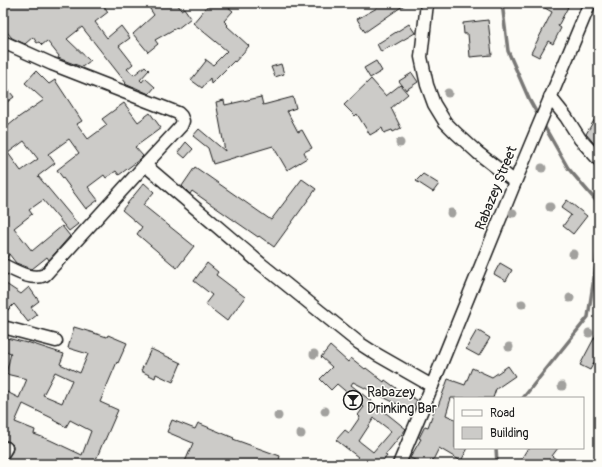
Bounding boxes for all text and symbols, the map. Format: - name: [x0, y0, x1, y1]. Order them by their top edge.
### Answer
- street label: Rabazey Street: [471, 143, 521, 233]
- place label: Rabazey Drinking Bar: [367, 384, 437, 417]
- bar icon: Rabazey Drinking Bar: [342, 389, 364, 411]
- legend: [454, 397, 584, 449]
- text: Road: [490, 406, 515, 421]
- text: Building: [490, 426, 529, 441]

